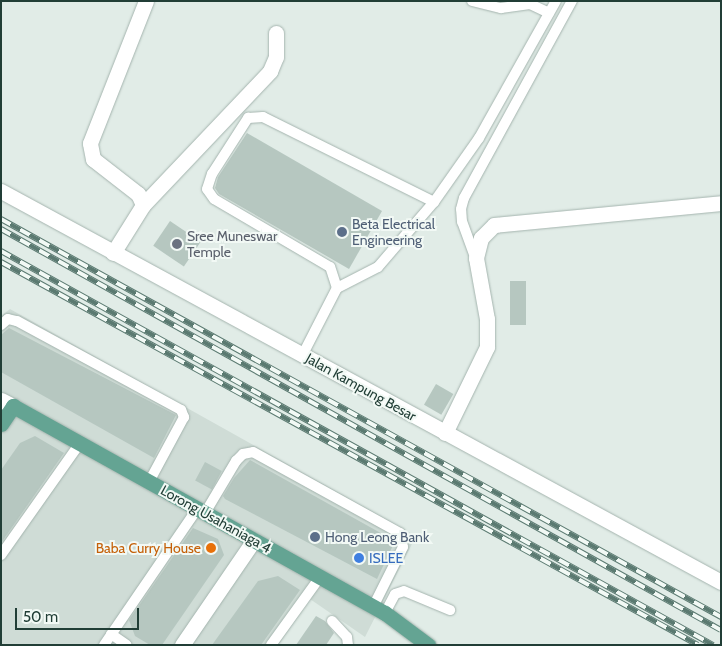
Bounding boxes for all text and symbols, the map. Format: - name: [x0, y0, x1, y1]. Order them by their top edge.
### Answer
- place label: Beta Electrical Engineering: [352, 216, 435, 248]
- marker: Beta Electrical Engineering: [336, 226, 348, 238]
- place label: Sree Muneswar Temple: [187, 228, 277, 260]
- marker: Sree Muneswar Temple: [171, 238, 183, 250]
- street label: Jalan Kampung Besar: [303, 350, 419, 424]
- street label: Lorong Usahaniaga 4: [158, 482, 274, 556]
- place label: Hong Leong Bank: [325, 529, 429, 545]
- marker: Hong Leong Bank: [309, 531, 321, 543]
- place label: Baba Curry House: [96, 540, 201, 556]
- marker: Baba Curry House: [205, 542, 217, 554]
- place label: ISLEE: [369, 550, 403, 566]
- marker: ISLEE: [353, 552, 365, 564]
- scale bar: [18, 598, 141, 630]
- text: 50 m: [23, 608, 58, 626]

